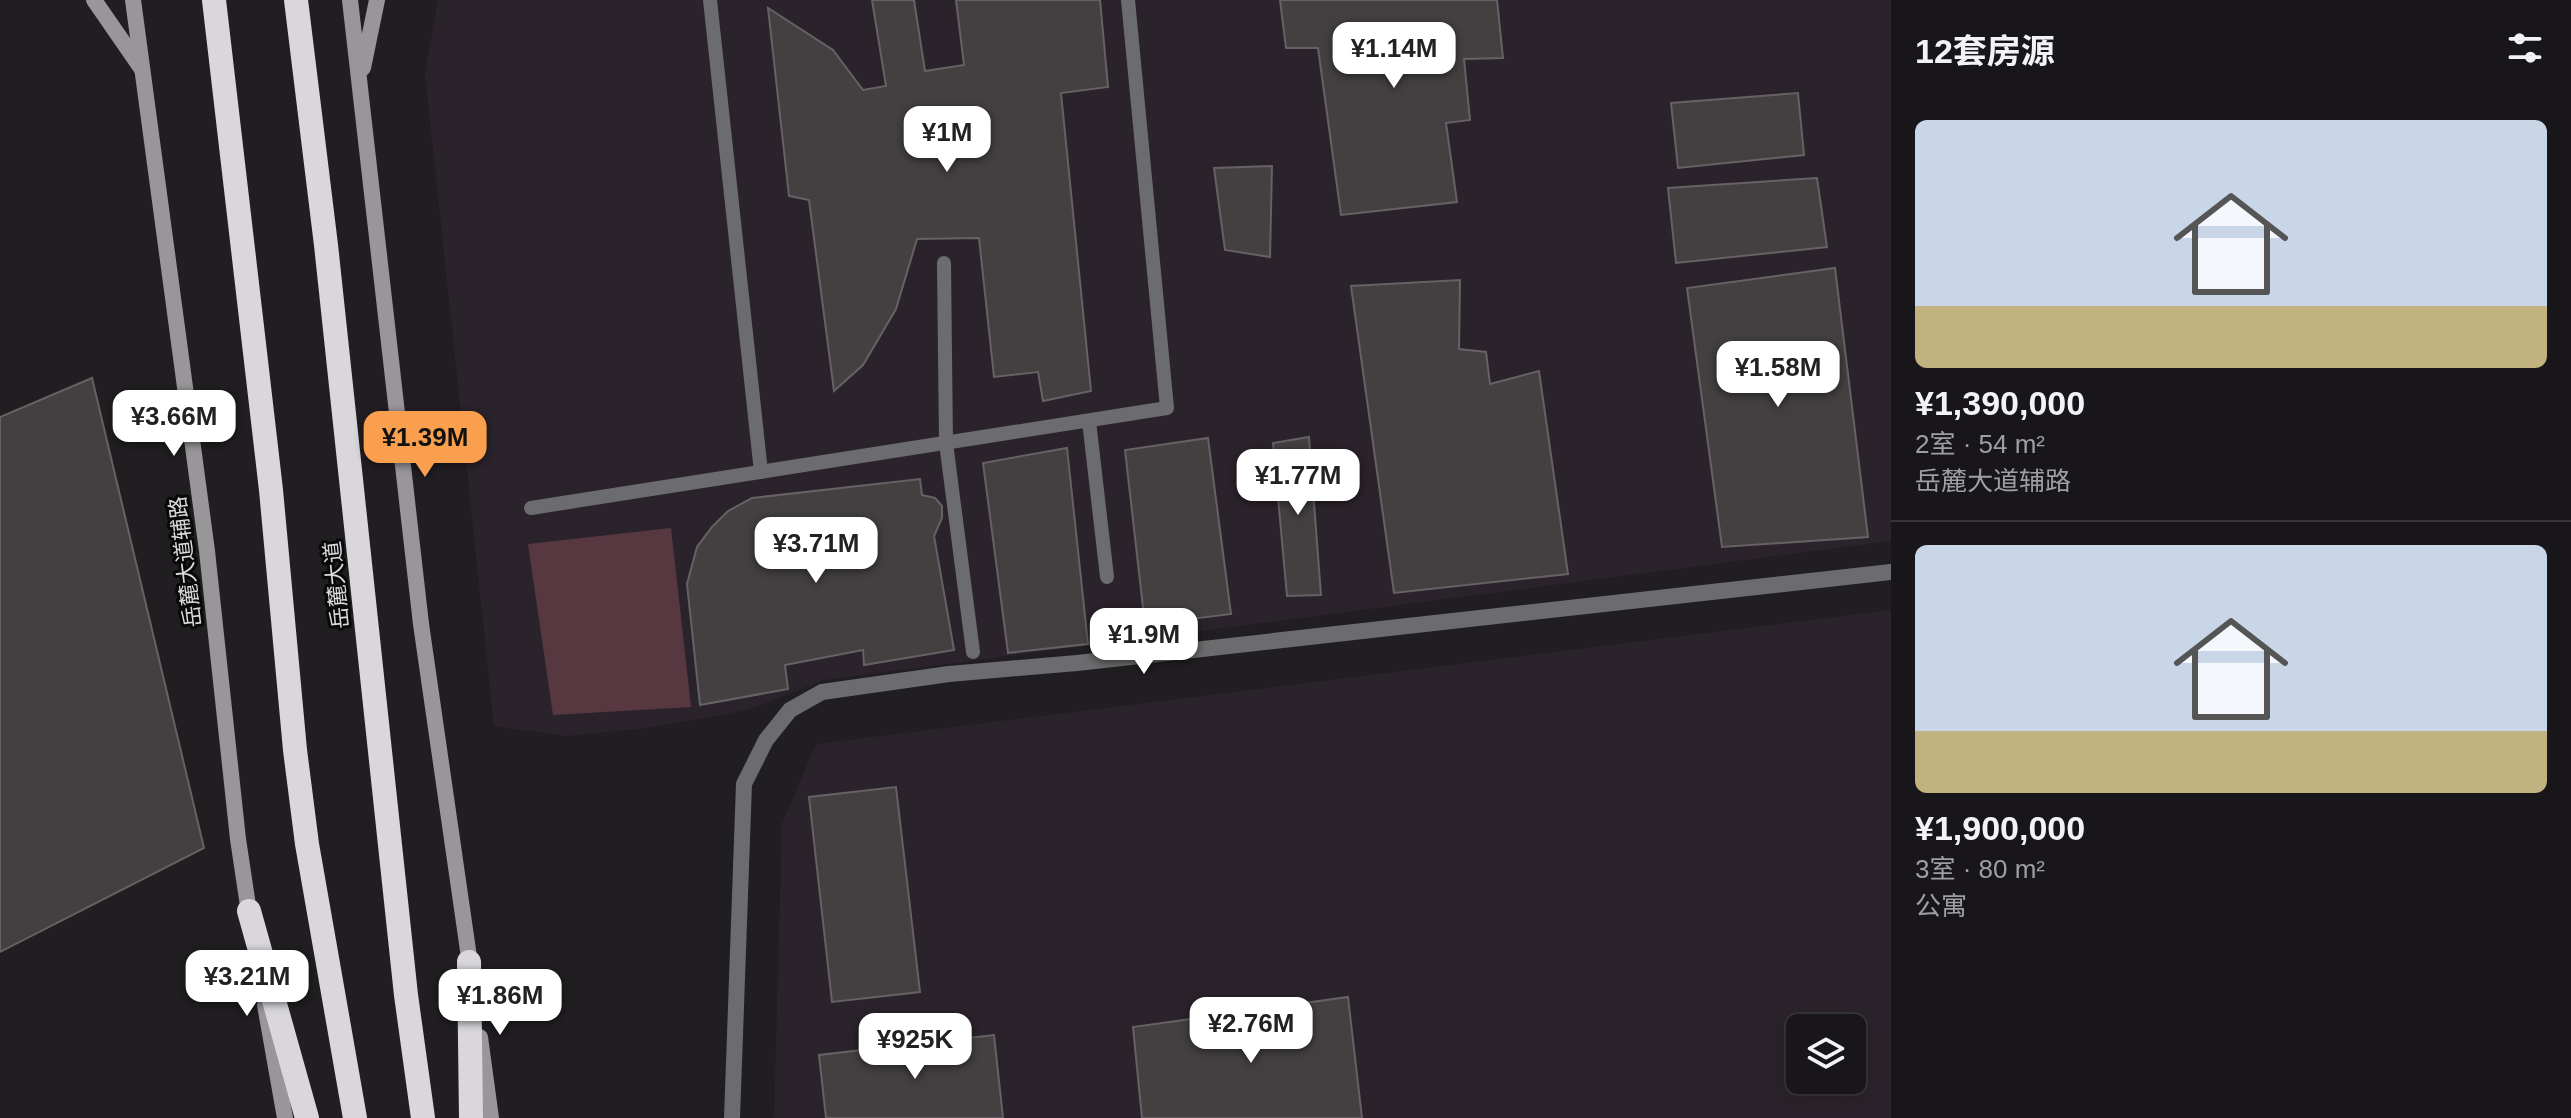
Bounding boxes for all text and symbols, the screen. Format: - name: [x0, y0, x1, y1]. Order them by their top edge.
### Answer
- pin: ¥1.14M: [1329, 22, 1459, 90]
- icon: filters: [2503, 26, 2547, 70]
- text: 12套房源: [1915, 32, 2055, 70]
- text: ¥1.14M: [1351, 33, 1437, 63]
- pin: ¥1M: [908, 106, 986, 174]
- text: ¥1M: [922, 117, 972, 147]
- icon: home: [2159, 172, 2303, 316]
- pin: ¥1.58M: [1713, 341, 1843, 409]
- text: ¥1.58M: [1735, 352, 1821, 382]
- text: ¥1,390,000: [1915, 384, 2085, 422]
- pin: ¥3.66M: [109, 390, 239, 458]
- text: ¥3.66M: [131, 401, 217, 431]
- pin: ¥1.39M: [360, 411, 490, 479]
- text: ¥1.39M: [382, 422, 468, 452]
- text: 2室 · 54 m²: [1915, 429, 2045, 459]
- pin: ¥1.77M: [1233, 449, 1363, 517]
- text: ¥1.77M: [1255, 460, 1341, 490]
- text: 岳麓大道辅路: [1915, 466, 2071, 496]
- street label: 岳麓大道辅路: [165, 495, 206, 629]
- pin: ¥3.71M: [751, 517, 881, 585]
- text: ¥3.71M: [773, 528, 859, 558]
- street label: 岳麓大道: [319, 540, 354, 630]
- icon: home: [2159, 597, 2303, 741]
- pin: ¥1.9M: [1088, 608, 1200, 676]
- text: ¥1.9M: [1108, 619, 1180, 649]
- text: ¥1,900,000: [1915, 809, 2085, 847]
- text: 3室 · 80 m²: [1915, 854, 2045, 884]
- text: 公寓: [1915, 891, 1967, 921]
- pin: ¥3.21M: [182, 950, 312, 1018]
- text: ¥3.21M: [204, 961, 290, 991]
- pin: ¥1.86M: [435, 969, 565, 1037]
- text: ¥1.86M: [457, 980, 543, 1010]
- pin: ¥2.76M: [1186, 997, 1316, 1065]
- text: ¥2.76M: [1208, 1008, 1294, 1038]
- pin: ¥925K: [859, 1013, 971, 1081]
- map controls: [1786, 1014, 1866, 1094]
- button: layers: [1786, 1014, 1866, 1094]
- text: ¥925K: [877, 1024, 953, 1054]

